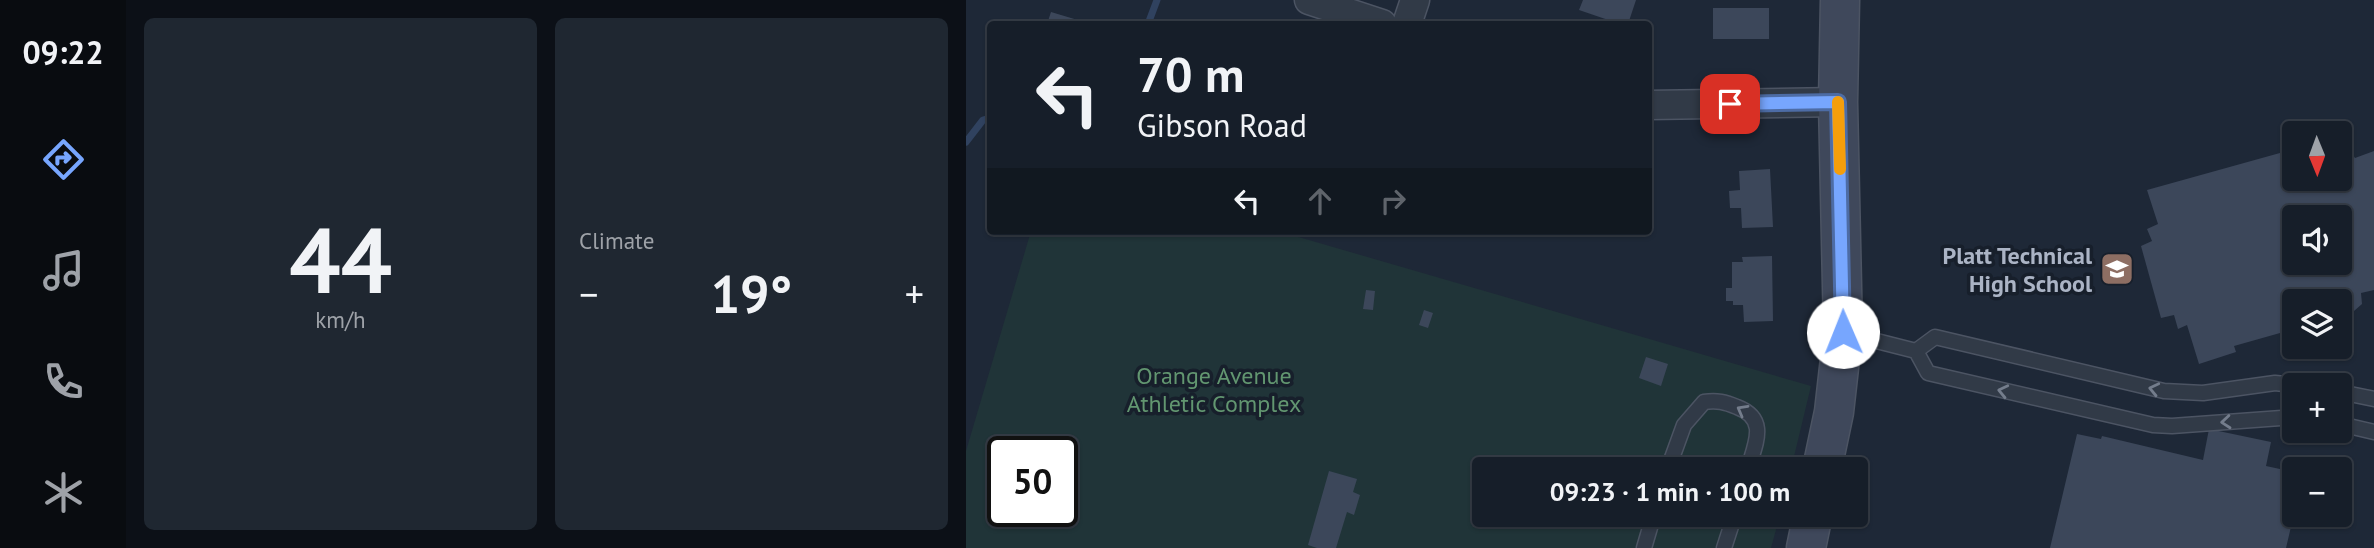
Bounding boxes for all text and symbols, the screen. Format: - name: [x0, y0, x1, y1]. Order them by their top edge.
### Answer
- text: 09:22: [22, 31, 104, 73]
- text: 70 m: [1137, 42, 1244, 106]
- icon: left: [1022, 49, 1113, 140]
- pin: [1700, 74, 1760, 134]
- icon: arrive: [1711, 85, 1749, 123]
- text: Gibson Road: [1137, 104, 1307, 146]
- north arrow: [2282, 121, 2352, 191]
- map controls: [2282, 121, 2352, 527]
- icon: directions: [39, 135, 88, 184]
- icon: left: [1228, 182, 1266, 220]
- icon: ahead: [1301, 182, 1339, 220]
- icon: right: [1374, 182, 1412, 220]
- text: 44: [289, 200, 392, 318]
- button: sound: [2282, 205, 2352, 275]
- text: Climate: [579, 226, 654, 255]
- place label: Platt Technical High School: [1943, 240, 2093, 299]
- icon: music: [39, 246, 88, 295]
- school or university icon: Platt Technical High School: [2098, 250, 2136, 288]
- text: 19°: [711, 260, 792, 327]
- text: −: [579, 269, 598, 318]
- text: +: [905, 269, 924, 318]
- button: layers: [2282, 289, 2352, 359]
- position arrow: [1806, 295, 1880, 369]
- text: km/h: [315, 305, 366, 334]
- icon: phone: [39, 357, 88, 406]
- park label: Orange Avenue Athletic Complex: [1127, 360, 1301, 419]
- button: +: [2282, 373, 2352, 443]
- one-way arrow: [2148, 382, 2160, 397]
- one-way arrow: [1997, 384, 2009, 399]
- one-way arrow: [1736, 405, 1749, 419]
- one-way arrow: [2220, 414, 2231, 429]
- speed limit sign: 50: [987, 436, 1078, 527]
- button: −: [2282, 457, 2352, 527]
- icon: climate: [39, 468, 88, 517]
- text: 09:23 · 1 min · 100 m: [1550, 475, 1790, 508]

